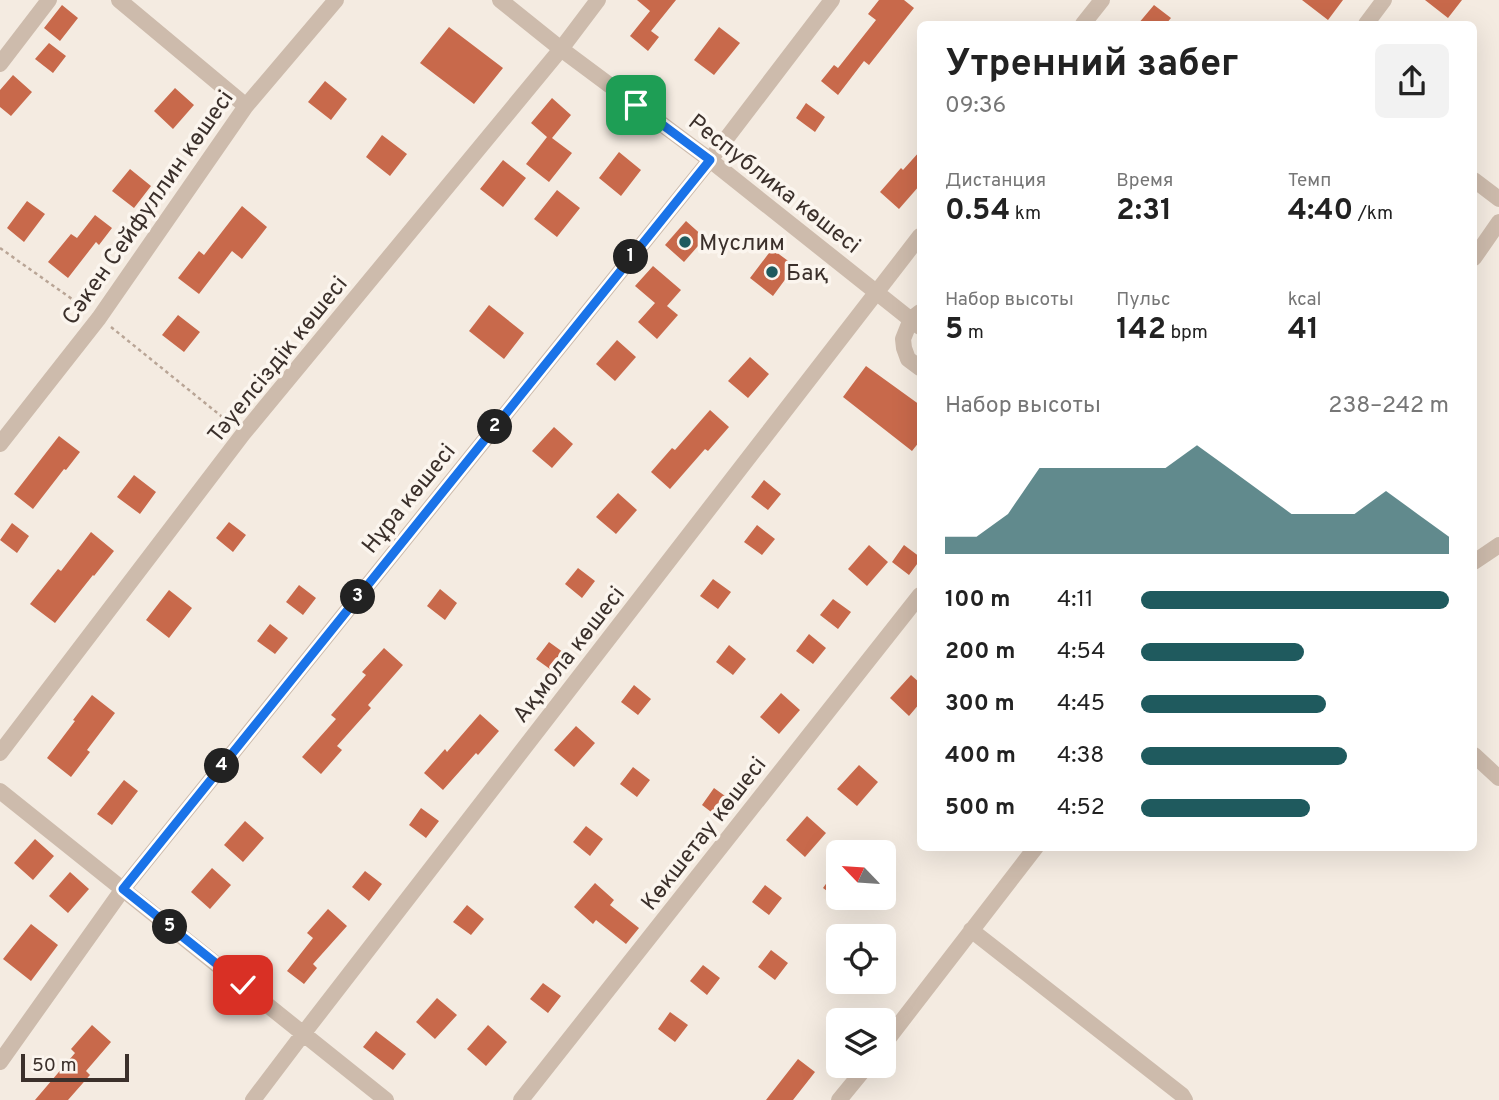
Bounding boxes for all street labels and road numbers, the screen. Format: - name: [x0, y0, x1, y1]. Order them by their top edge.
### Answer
- street label: Сәкен Сейфуллин көшесі: [57, 85, 241, 331]
- street label: Республика көшесі: [682, 109, 865, 261]
- street label: Тәуелсіздік көшесі: [203, 271, 355, 450]
- street label: Нұра көшесі: [357, 439, 463, 560]
- street label: Ақмола көшесі: [508, 581, 632, 730]
- street label: Көкшетау көшесі: [636, 752, 774, 917]

